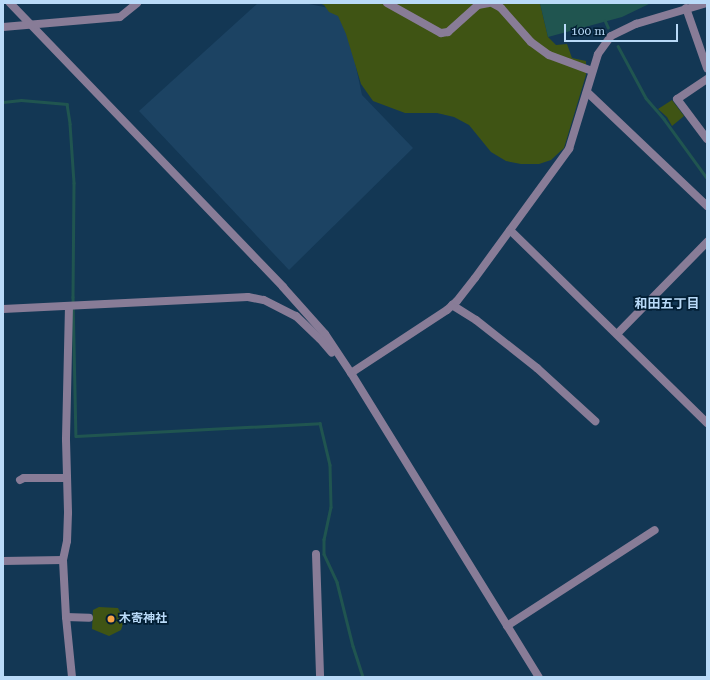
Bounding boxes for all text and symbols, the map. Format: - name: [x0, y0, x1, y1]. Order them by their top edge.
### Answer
- scale bar: [566, 16, 680, 42]
- text: 100 m: [571, 24, 605, 38]
- district label: 和田五丁目: [635, 296, 699, 312]
- place label: 木寄神社: [119, 612, 167, 626]
- marker: 木寄神社: [106, 614, 116, 624]

